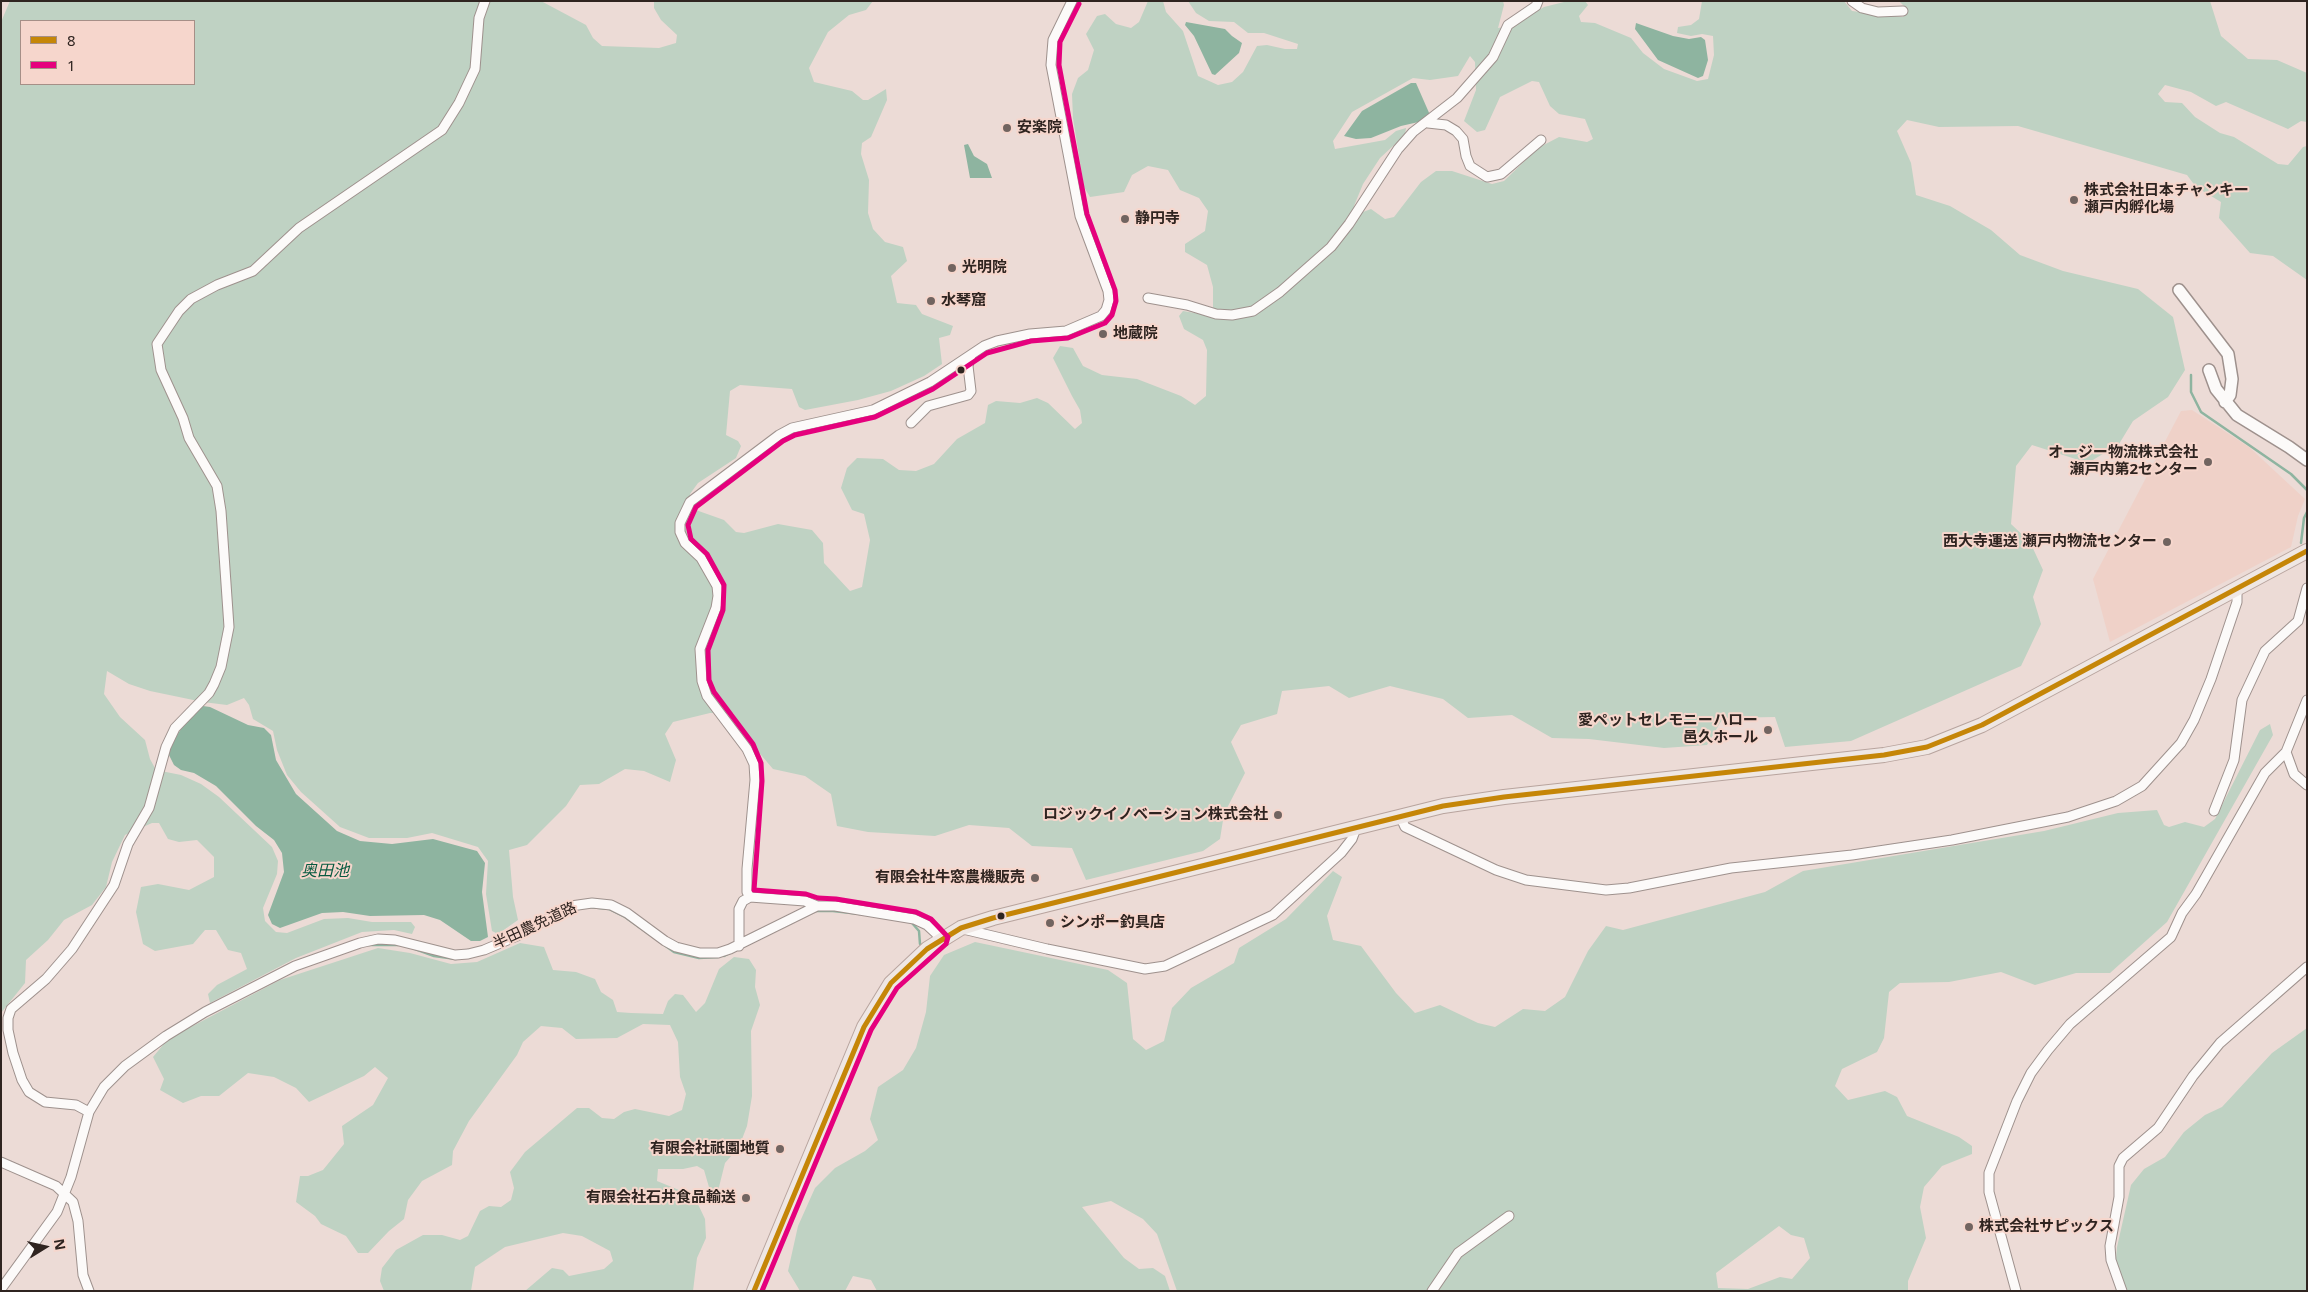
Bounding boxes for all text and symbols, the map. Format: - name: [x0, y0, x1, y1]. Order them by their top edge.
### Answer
- legend: [20, 20, 195, 85]
- text: 8: [67, 30, 76, 50]
- text: 1: [67, 55, 76, 75]
- place label: 安楽院: [1017, 119, 1062, 137]
- marker: 安楽院: [1001, 122, 1013, 134]
- place label: 株式会社日本チャンキー 瀬戸内孵化場: [2084, 182, 2249, 217]
- marker: 株式会社日本チャンキー 瀬戸内孵化場: [2068, 194, 2080, 206]
- place label: 静円寺: [1135, 210, 1180, 228]
- marker: 静円寺: [1119, 213, 1131, 225]
- place label: 光明院: [962, 259, 1007, 277]
- marker: 光明院: [946, 262, 958, 274]
- place label: 水琴窟: [941, 292, 986, 310]
- marker: 水琴窟: [925, 295, 937, 307]
- place label: 地蔵院: [1113, 325, 1158, 343]
- marker: 地蔵院: [1097, 328, 1109, 340]
- unlabelled marker: [956, 365, 966, 375]
- place label: オージー物流株式会社 瀬戸内第2センター: [2048, 444, 2198, 479]
- marker: オージー物流株式会社 瀬戸内第2センター: [2202, 456, 2214, 468]
- place label: 西大寺運送 瀬戸内物流センター: [1943, 533, 2157, 551]
- marker: 西大寺運送 瀬戸内物流センター: [2161, 536, 2173, 548]
- place label: 愛ペットセレモニーハロー 邑久ホール: [1578, 712, 1758, 747]
- marker: 愛ペットセレモニーハロー 邑久ホール: [1762, 724, 1774, 736]
- place label: ロジックイノベーション株式会社: [1043, 806, 1268, 824]
- marker: ロジックイノベーション株式会社: [1272, 809, 1284, 821]
- water label: 奥田池: [301, 861, 349, 881]
- place label: 有限会社牛窓農機販売: [875, 869, 1025, 887]
- marker: 有限会社牛窓農機販売: [1029, 872, 1041, 884]
- street label: 半田農免道路: [490, 899, 580, 953]
- unlabelled marker: [996, 911, 1006, 921]
- place label: シンポー釣具店: [1060, 914, 1165, 932]
- marker: シンポー釣具店: [1044, 917, 1056, 929]
- place label: 有限会社祇園地質: [650, 1140, 770, 1158]
- marker: 有限会社祇園地質: [774, 1143, 786, 1155]
- place label: 有限会社石井食品輸送: [586, 1189, 736, 1207]
- marker: 有限会社石井食品輸送: [740, 1192, 752, 1204]
- place label: 株式会社サピックス: [1979, 1218, 2114, 1236]
- marker: 株式会社サピックス: [1963, 1221, 1975, 1233]
- north arrow: [20, 1222, 70, 1272]
- text: N: [50, 1237, 71, 1252]

